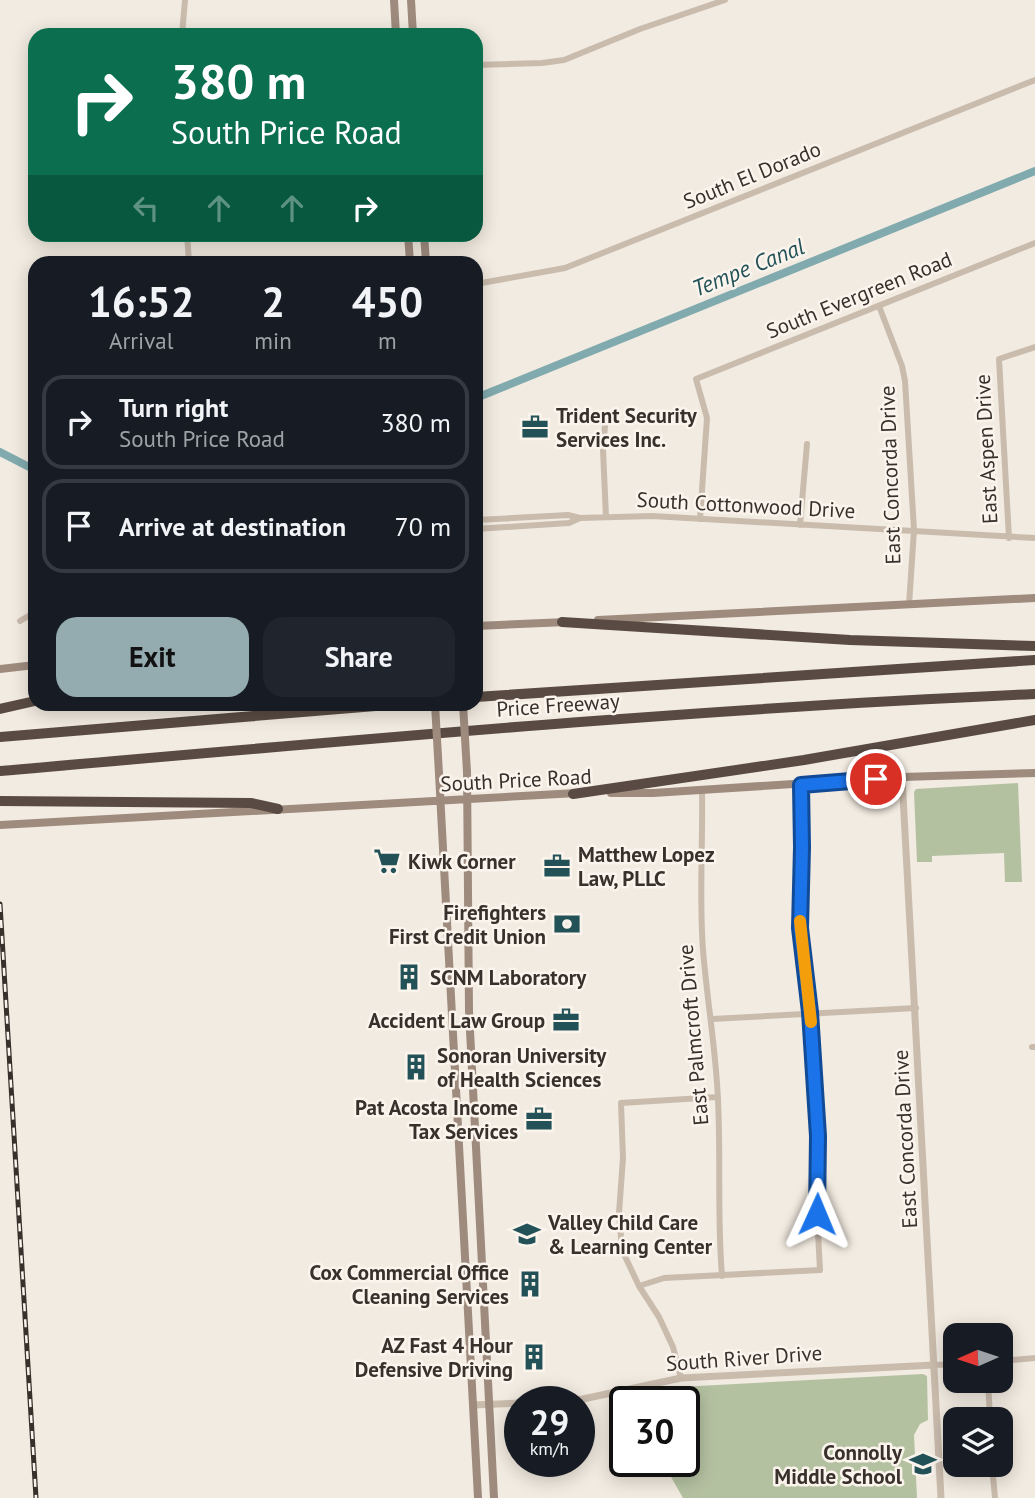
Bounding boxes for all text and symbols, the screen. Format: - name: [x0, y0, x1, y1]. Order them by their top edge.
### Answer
- text: 380 m: [171, 49, 306, 113]
- icon: right: [56, 56, 147, 147]
- text: South Price Road: [171, 111, 402, 153]
- street label: South El Dorado: [679, 135, 825, 215]
- icon: left: [127, 189, 165, 227]
- icon: ahead: [200, 189, 238, 227]
- icon: ahead: [273, 189, 311, 227]
- icon: right: [346, 189, 384, 227]
- water label: Tempe Canal: [688, 231, 808, 303]
- street label: South Evergreen Road: [762, 245, 956, 345]
- text: 16:52: [88, 274, 194, 329]
- text: 2: [261, 274, 285, 329]
- text: 450: [352, 274, 423, 329]
- text: Arrival: [109, 326, 173, 355]
- text: min: [254, 326, 292, 355]
- text: m: [378, 326, 397, 355]
- street label: East Aspen Drive: [969, 373, 1003, 525]
- street label: East Concorda Drive: [873, 385, 907, 565]
- text: Turn right: [119, 391, 228, 424]
- place label: Trident Security Services Inc.: [556, 402, 698, 453]
- icon: right: [60, 403, 98, 441]
- text: 380 m: [380, 406, 451, 439]
- office icon: Trident Security Services Inc.: [520, 412, 550, 442]
- text: South Price Road: [119, 424, 285, 453]
- street label: South Cottonwood Drive: [636, 486, 856, 524]
- icon: arrive: [60, 507, 98, 545]
- text: Arrive at destination: [119, 510, 346, 543]
- text: 70 m: [395, 510, 451, 543]
- button: Exit: [56, 617, 249, 697]
- button: Share: [263, 617, 455, 697]
- street label: Price Freeway: [495, 687, 621, 723]
- pin: [846, 749, 906, 809]
- icon: arrive: [857, 760, 895, 798]
- street label: South Price Road: [440, 763, 592, 797]
- place label: Matthew Lopez Law, PLLC: [578, 841, 715, 892]
- supermarket icon: Kiwk Corner: [372, 846, 402, 876]
- place label: Kiwk Corner: [408, 848, 516, 875]
- office icon: Matthew Lopez Law, PLLC: [542, 851, 572, 881]
- place label: Firefighters First Credit Union: [389, 899, 546, 950]
- bank icon: Firefighters First Credit Union: [552, 909, 582, 939]
- street label: East Palmcroft Drive: [672, 943, 714, 1127]
- building icon: SCNM Laboratory: [394, 962, 424, 992]
- place label: SCNM Laboratory: [430, 964, 587, 991]
- office icon: Accident Law Group: [551, 1005, 581, 1035]
- place label: Accident Law Group: [368, 1007, 545, 1034]
- place label: Sonoran University of Health Sciences: [437, 1042, 607, 1093]
- street label: East Concorda Drive: [887, 1049, 923, 1229]
- building icon: Sonoran University of Health Sciences: [401, 1052, 431, 1082]
- place label: Pat Acosta Income Tax Services: [355, 1094, 518, 1145]
- office icon: Pat Acosta Income Tax Services: [524, 1104, 554, 1134]
- position arrow: [780, 1177, 854, 1251]
- place label: Valley Child Care & Learning Center: [547, 1209, 713, 1260]
- school or university icon: Valley Child Care & Learning Center: [512, 1219, 542, 1249]
- place label: Cox Commercial Office Cleaning Services: [310, 1259, 509, 1310]
- building icon: Cox Commercial Office Cleaning Services: [515, 1269, 545, 1299]
- north arrow: [943, 1323, 1013, 1393]
- map controls: [943, 1323, 1013, 1477]
- place label: AZ Fast 4 Hour Defensive Driving: [355, 1332, 514, 1383]
- street label: South River Drive: [665, 1339, 823, 1377]
- building icon: AZ Fast 4 Hour Defensive Driving: [519, 1342, 549, 1372]
- speed limit sign: 30: [609, 1386, 700, 1477]
- text: 29: [530, 1399, 569, 1445]
- button: layers: [943, 1407, 1013, 1477]
- text: km/h: [530, 1437, 569, 1460]
- place label: Connolly Middle School: [774, 1439, 903, 1490]
- school or university icon: Connolly Middle School: [908, 1449, 938, 1479]

